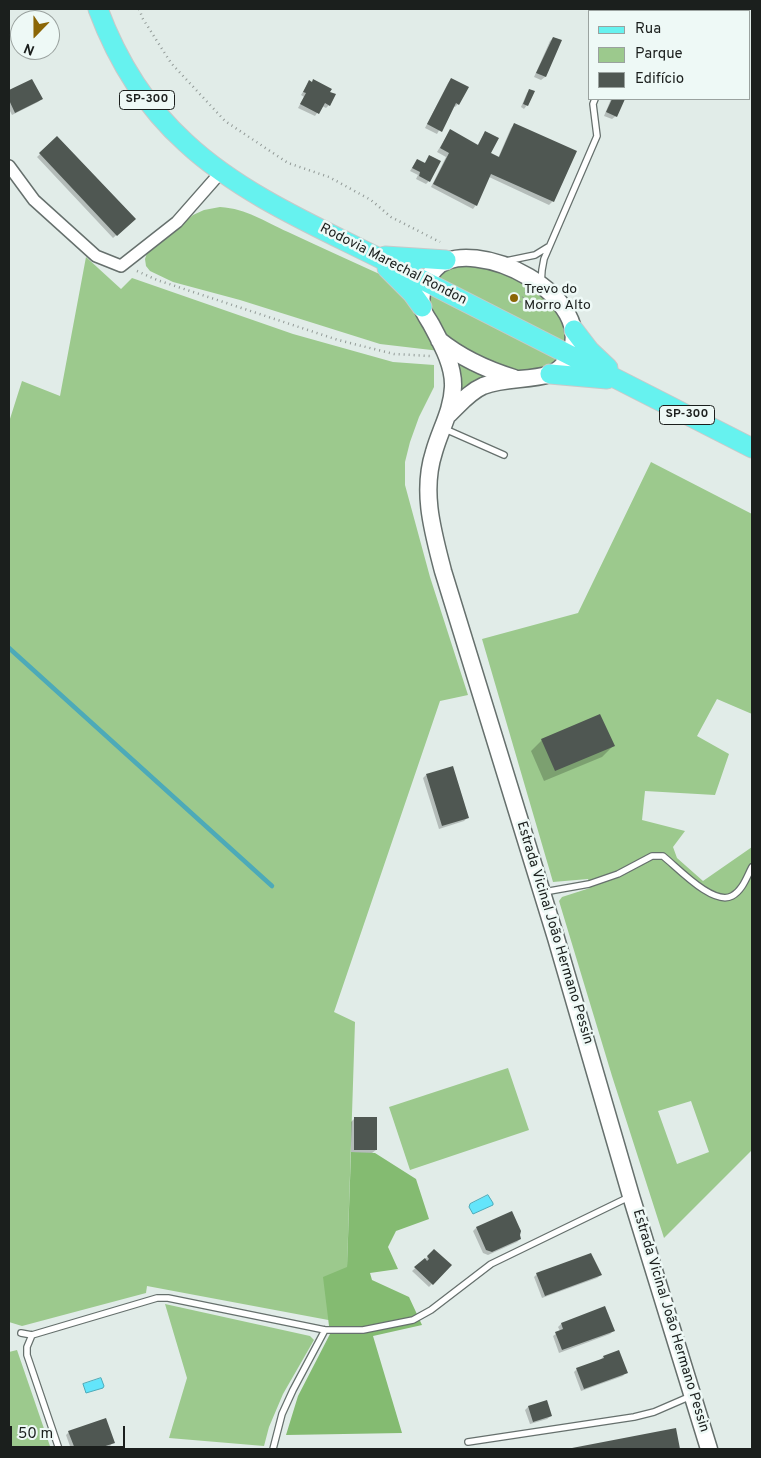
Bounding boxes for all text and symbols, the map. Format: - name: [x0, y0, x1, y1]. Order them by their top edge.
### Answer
- north arrow: [10, 10, 60, 60]
- legend: [588, 10, 751, 100]
- text: Rua: [635, 20, 661, 39]
- text: N: [22, 39, 37, 58]
- text: Parque: [635, 45, 683, 64]
- text: Edifício: [635, 70, 684, 89]
- road number: SP-300: [120, 90, 174, 110]
- street label: Rodovia Marechal Rondon: [317, 221, 469, 309]
- place label: Trevo do Morro Alto: [524, 282, 591, 314]
- marker: Trevo do Morro Alto: [508, 292, 520, 304]
- road number: SP-300: [660, 406, 714, 424]
- street label: Estrada Vicinal João Hermano Pessin: [512, 819, 596, 1047]
- street label: Estrada Vicinal João Hermano Pessin: [628, 1207, 712, 1435]
- scale bar: [12, 1416, 128, 1448]
- text: 50 m: [18, 1425, 53, 1444]

